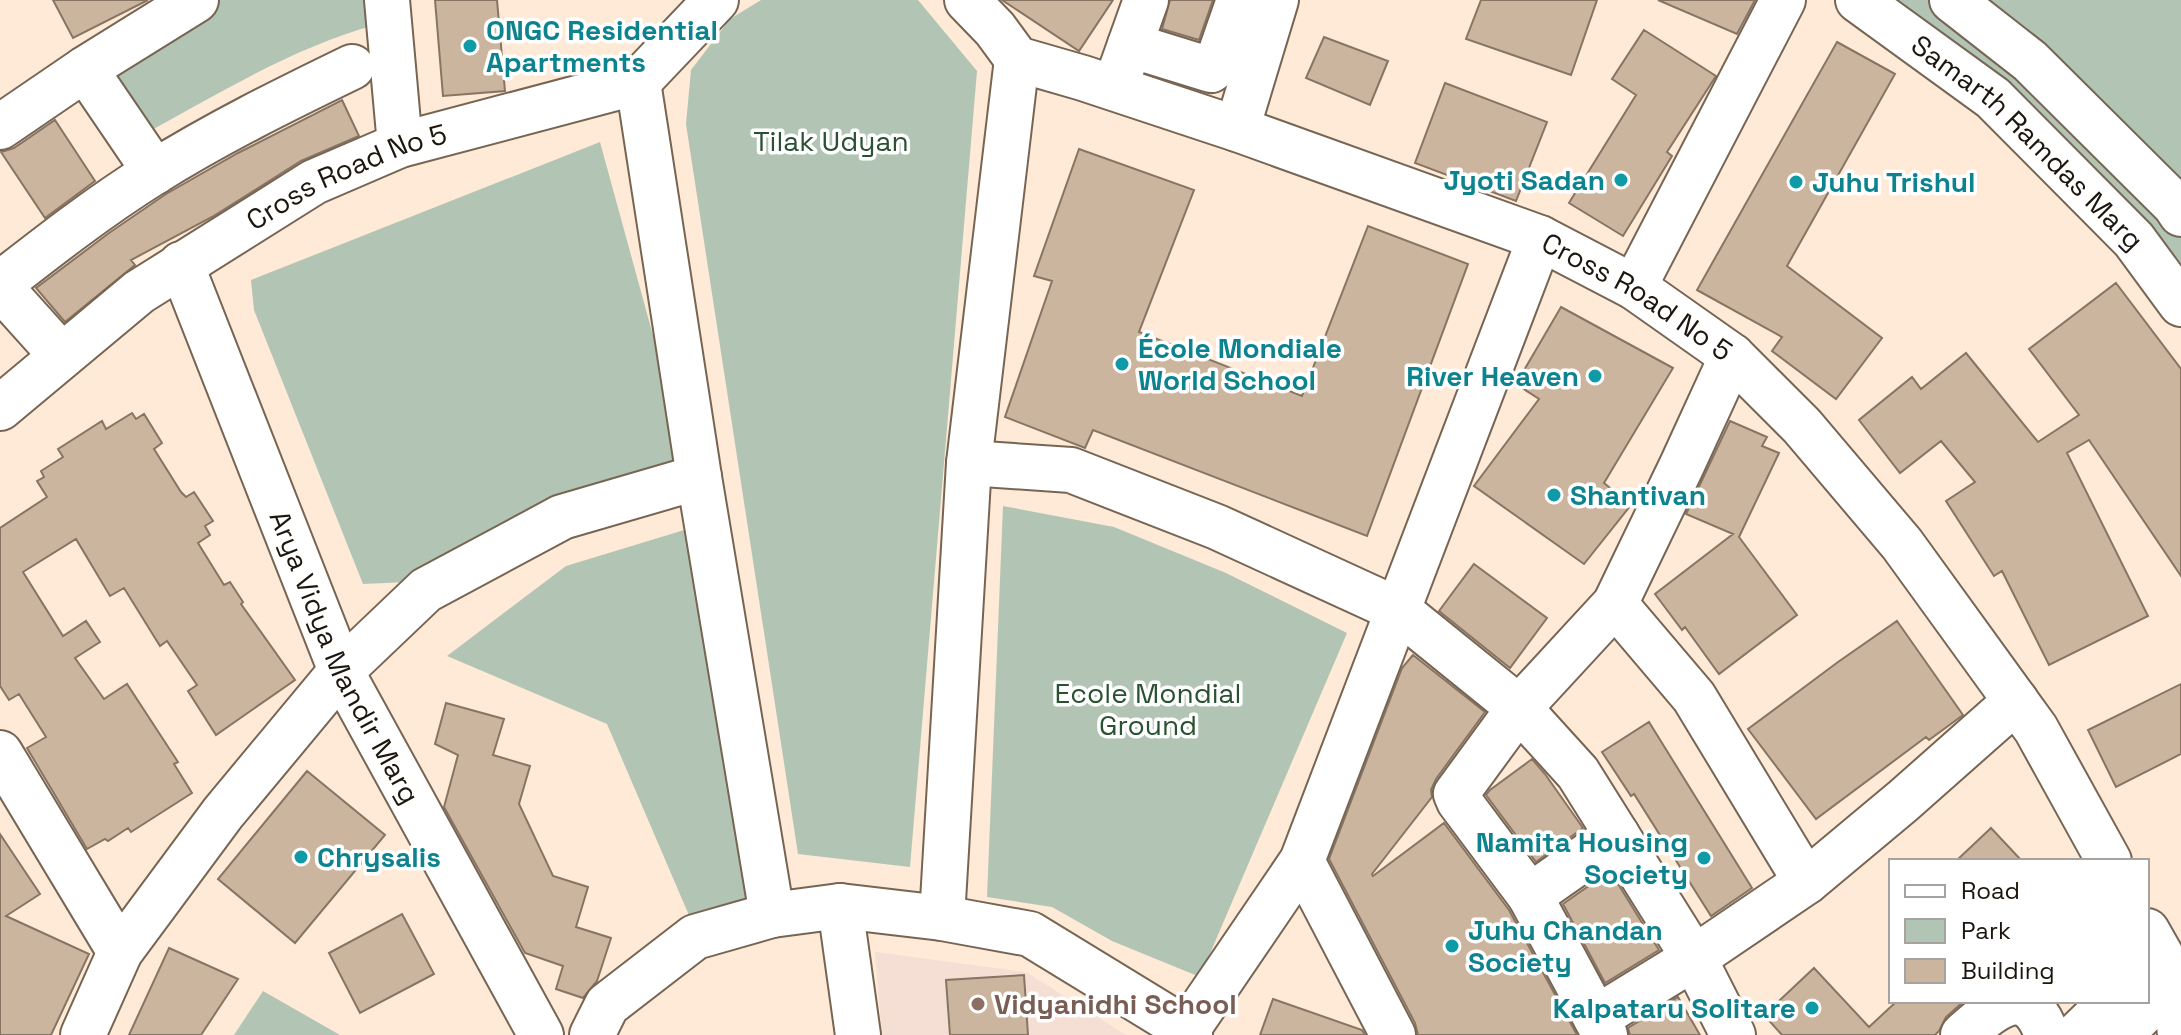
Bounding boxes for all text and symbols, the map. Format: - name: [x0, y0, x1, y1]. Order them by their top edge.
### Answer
- place label: ONGC Residential Apartments: [486, 12, 718, 80]
- street label: Samarth Ramdas Marg: [1904, 27, 2152, 258]
- marker: ONGC Residential Apartments: [461, 37, 479, 55]
- street label: Cross Road No 5: [239, 115, 451, 238]
- park label: Tilak Udyan: [753, 123, 909, 159]
- place label: Jyoti Sadan: [1443, 162, 1605, 198]
- place label: Juhu Trishul: [1812, 164, 1975, 200]
- marker: Jyoti Sadan: [1612, 171, 1630, 189]
- marker: Juhu Trishul: [1787, 173, 1805, 191]
- street label: Cross Road No 5: [1536, 224, 1740, 369]
- place label: École Mondiale World School: [1138, 330, 1342, 398]
- marker: École Mondiale World School: [1113, 355, 1131, 373]
- place label: River Heaven: [1406, 358, 1579, 394]
- marker: River Heaven: [1586, 367, 1604, 385]
- place label: Shantivan: [1570, 477, 1706, 513]
- marker: Shantivan: [1545, 486, 1563, 504]
- street label: Arya Vidya Mandir Marg: [262, 505, 428, 810]
- park label: Ecole Mondial Ground: [1055, 675, 1242, 743]
- place label: Namita Housing Society: [1476, 824, 1688, 892]
- place label: Chrysalis: [317, 839, 441, 875]
- marker: Chrysalis: [292, 848, 310, 866]
- marker: Namita Housing Society: [1695, 849, 1713, 867]
- legend: [1889, 859, 2149, 1003]
- text: Road: [1961, 875, 2020, 906]
- place label: Juhu Chandan Society: [1468, 912, 1663, 980]
- text: Park: [1961, 915, 2011, 946]
- marker: Juhu Chandan Society: [1443, 937, 1461, 955]
- text: Building: [1961, 955, 2055, 986]
- place label: Vidyanidhi School: [994, 986, 1237, 1022]
- place label: Kalpataru Solitare: [1553, 990, 1796, 1026]
- marker: Vidyanidhi School: [969, 995, 987, 1013]
- marker: Kalpataru Solitare: [1803, 999, 1821, 1017]

